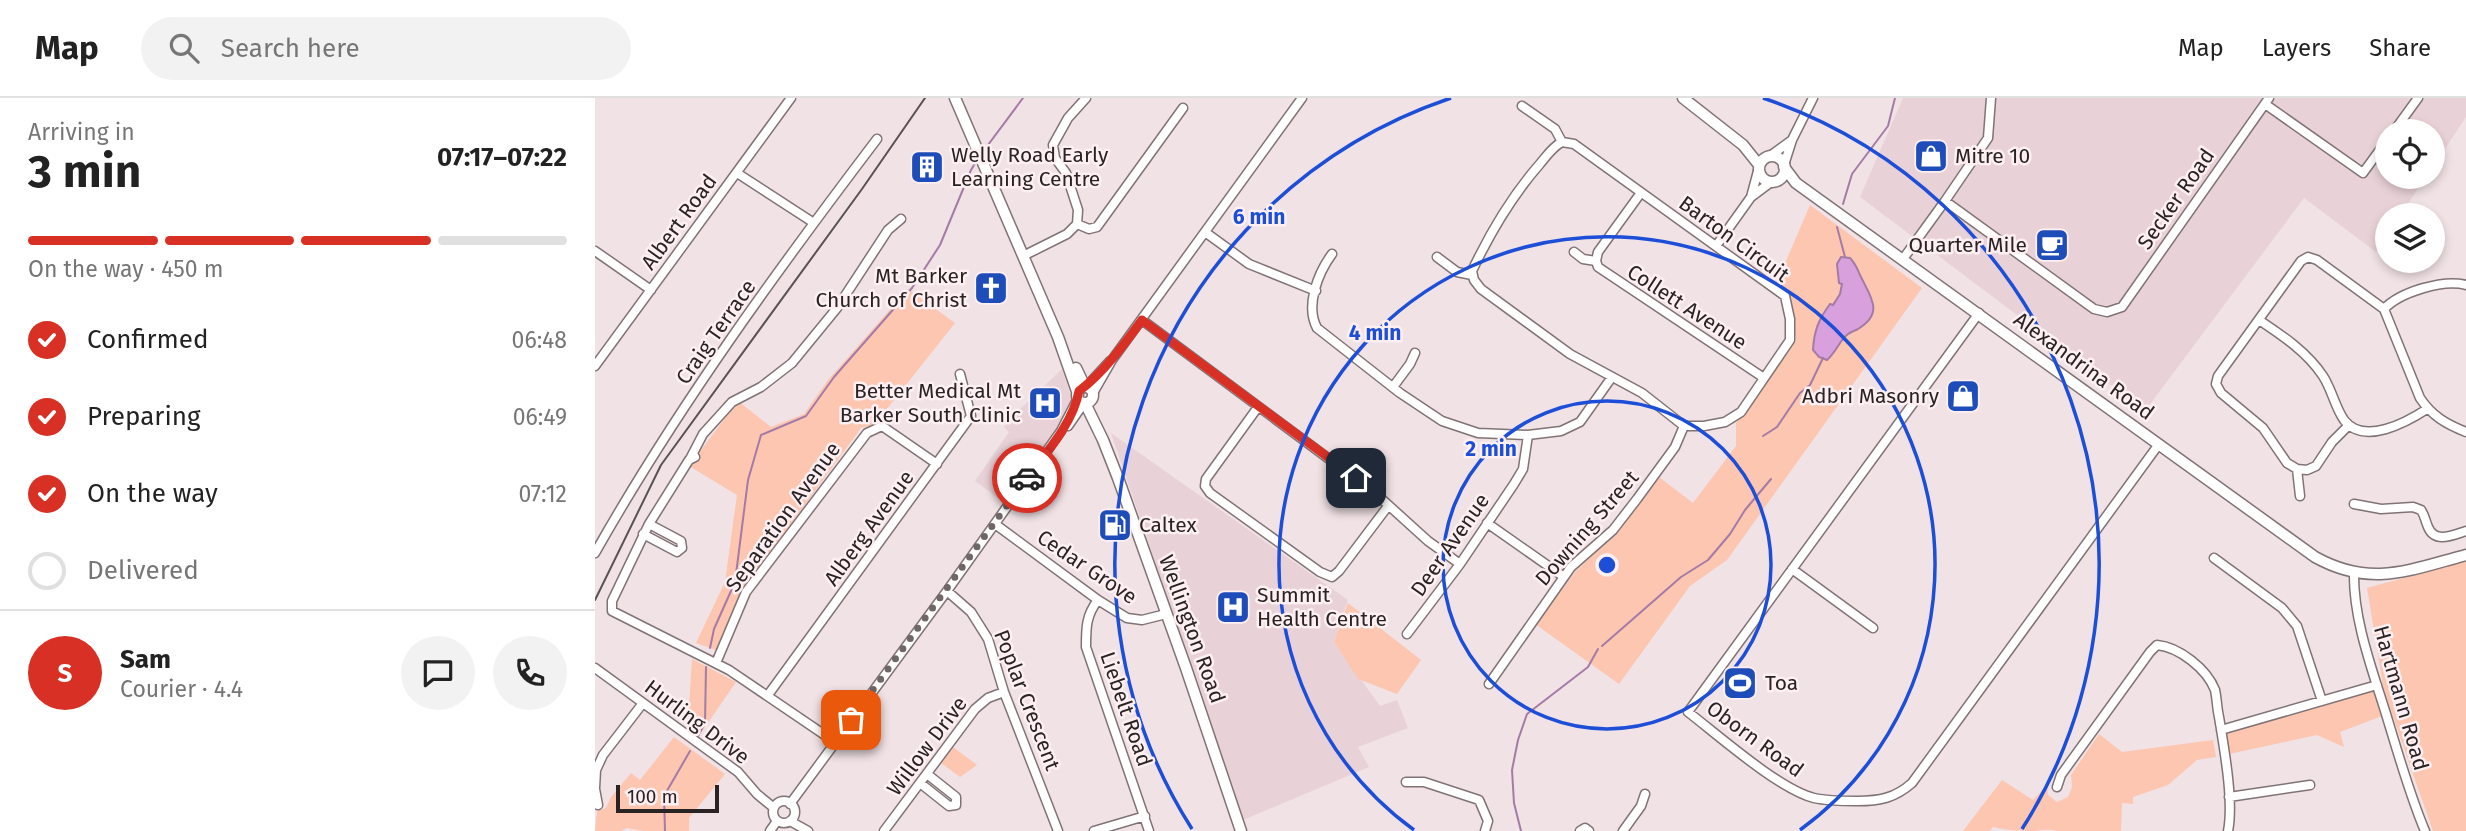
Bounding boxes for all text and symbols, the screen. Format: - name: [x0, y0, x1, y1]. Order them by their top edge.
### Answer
- search box: [141, 17, 631, 80]
- text: Map: [35, 28, 99, 68]
- icon: search: [165, 29, 203, 67]
- text: Search here: [221, 33, 360, 64]
- text: Map: [2178, 34, 2224, 62]
- text: Layers: [2262, 34, 2331, 62]
- text: Share: [2369, 34, 2431, 62]
- text: Arriving in: [28, 118, 135, 146]
- map controls: [2375, 119, 2445, 273]
- button: locate: [2375, 119, 2445, 189]
- shop icon: Mitre 10: [1912, 137, 1950, 175]
- text: 07:17–07:22: [437, 142, 567, 173]
- place label: Welly Road Early Learning Centre: [951, 142, 1109, 192]
- place label: Mitre 10: [1955, 143, 2030, 169]
- text: 3 min: [28, 144, 141, 199]
- street label: Secker Road: [2132, 144, 2220, 254]
- building icon: Welly Road Early Learning Centre: [908, 148, 946, 186]
- street label: Albert Road: [636, 169, 722, 275]
- street label: Barton Circuit: [1674, 190, 1795, 288]
- button: layers: [2375, 203, 2445, 273]
- text: 6 min: [1233, 204, 1285, 230]
- cafe icon: Quarter Mile: [2033, 226, 2071, 264]
- place label: Quarter Mile: [1909, 232, 2027, 258]
- text: On the way · 450 m: [28, 255, 223, 283]
- street label: Collett Avenue: [1622, 259, 1752, 355]
- place label: Mt Barker Church of Christ: [815, 263, 967, 313]
- church icon: Mt Barker Church of Christ: [972, 269, 1010, 307]
- street label: Craig Terrace: [670, 275, 762, 389]
- street label: Alexandrina Road: [2009, 306, 2159, 426]
- text: 4 min: [1349, 320, 1401, 346]
- icon: check: [28, 321, 66, 359]
- text: Confirmed: [87, 324, 208, 355]
- text: 06:48: [512, 326, 567, 354]
- shop icon: Adbri Masonry: [1944, 377, 1982, 415]
- place label: Better Medical Mt Barker South Clinic: [840, 378, 1021, 428]
- place label: Adbri Masonry: [1802, 383, 1940, 409]
- hospital icon: Better Medical Mt Barker South Clinic: [1026, 384, 1064, 422]
- icon: check: [28, 398, 66, 436]
- text: Preparing: [87, 401, 200, 432]
- text: 06:49: [513, 403, 567, 431]
- text: 2 min: [1465, 436, 1517, 462]
- street label: Separation Avenue: [720, 437, 846, 597]
- courier: [992, 443, 1062, 513]
- pin: [1326, 448, 1386, 508]
- icon: car: [1008, 459, 1046, 497]
- icon: home: [1337, 459, 1375, 497]
- street label: Alberg Avenue: [818, 465, 920, 591]
- street label: Downing Street: [1530, 465, 1645, 591]
- icon: check: [28, 475, 66, 513]
- text: On the way: [87, 478, 218, 509]
- text: 07:12: [518, 480, 567, 508]
- street label: Deer Avenue: [1405, 488, 1495, 602]
- fuel station icon: Caltex: [1096, 506, 1134, 544]
- place label: Caltex: [1139, 512, 1197, 538]
- street label: Cedar Grove: [1032, 524, 1142, 610]
- street label: Wellington Road: [1153, 551, 1231, 707]
- centre of rings: [1595, 553, 1619, 577]
- text: Delivered: [87, 555, 199, 586]
- place label: Summit Health Centre: [1257, 582, 1387, 632]
- hospital icon: Summit Health Centre: [1214, 588, 1252, 626]
- street label: Hartmann Road: [2368, 623, 2434, 773]
- street label: Poplar Crescent: [988, 626, 1066, 774]
- button: chat: [401, 636, 475, 710]
- button: phone: [493, 636, 567, 710]
- text: Sam: [120, 644, 171, 675]
- street label: Liebelt Road: [1094, 648, 1158, 770]
- text: S: [58, 658, 72, 689]
- sports icon: Toa: [1721, 664, 1759, 702]
- place label: Toa: [1765, 670, 1798, 696]
- street label: Hurling Drive: [639, 674, 755, 770]
- text: Courier · 4.4: [120, 675, 243, 703]
- pin: [821, 690, 881, 750]
- street label: Willow Drive: [881, 691, 973, 801]
- street label: Oborn Road: [1701, 695, 1809, 783]
- icon: bag: [832, 701, 870, 739]
- scale bar: [616, 782, 719, 814]
- text: 100 m: [627, 785, 678, 808]

